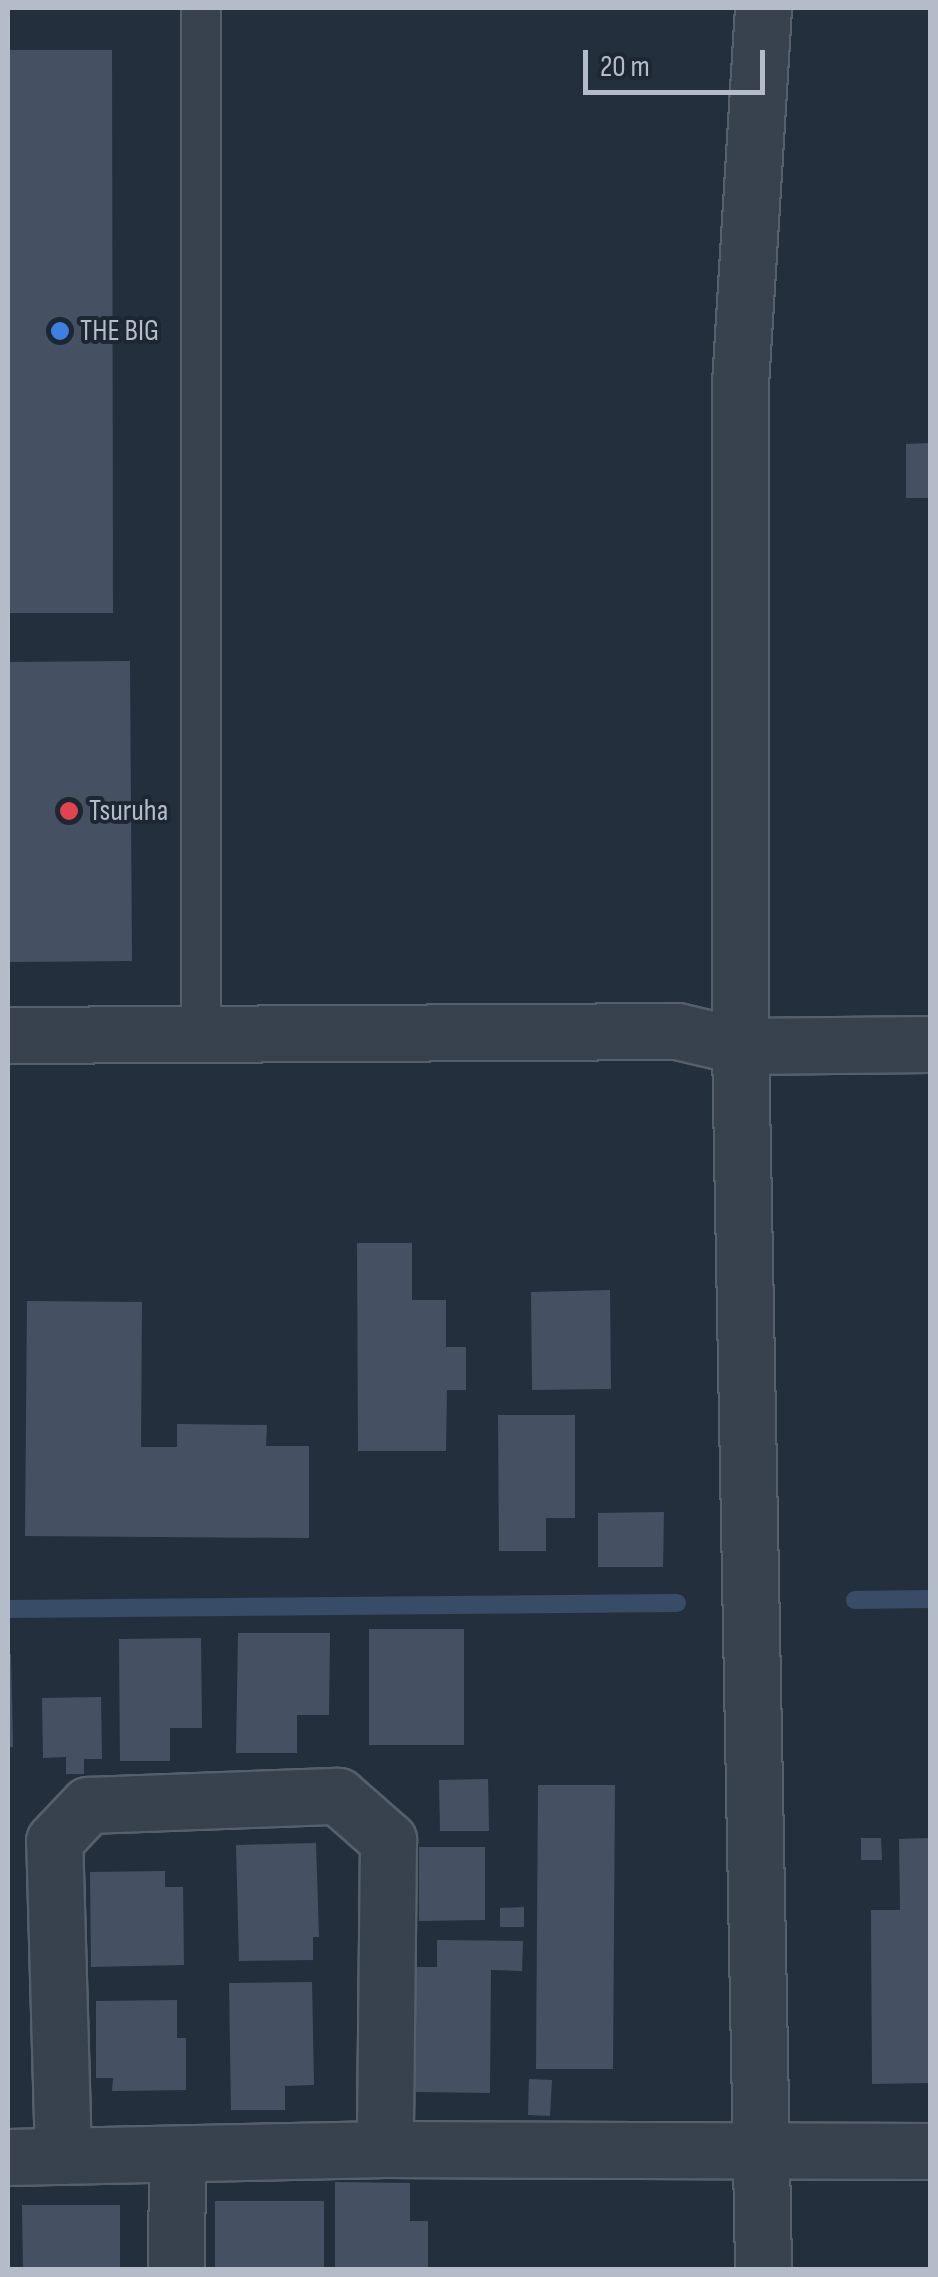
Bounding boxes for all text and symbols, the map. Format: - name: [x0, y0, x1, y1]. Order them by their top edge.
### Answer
- scale bar: [588, 30, 770, 92]
- text: 20 m: [600, 49, 650, 85]
- place label: THE BIG: [80, 313, 159, 349]
- marker: THE BIG: [49, 320, 71, 342]
- place label: Tsuruha: [89, 793, 168, 829]
- marker: Tsuruha: [58, 800, 80, 822]

